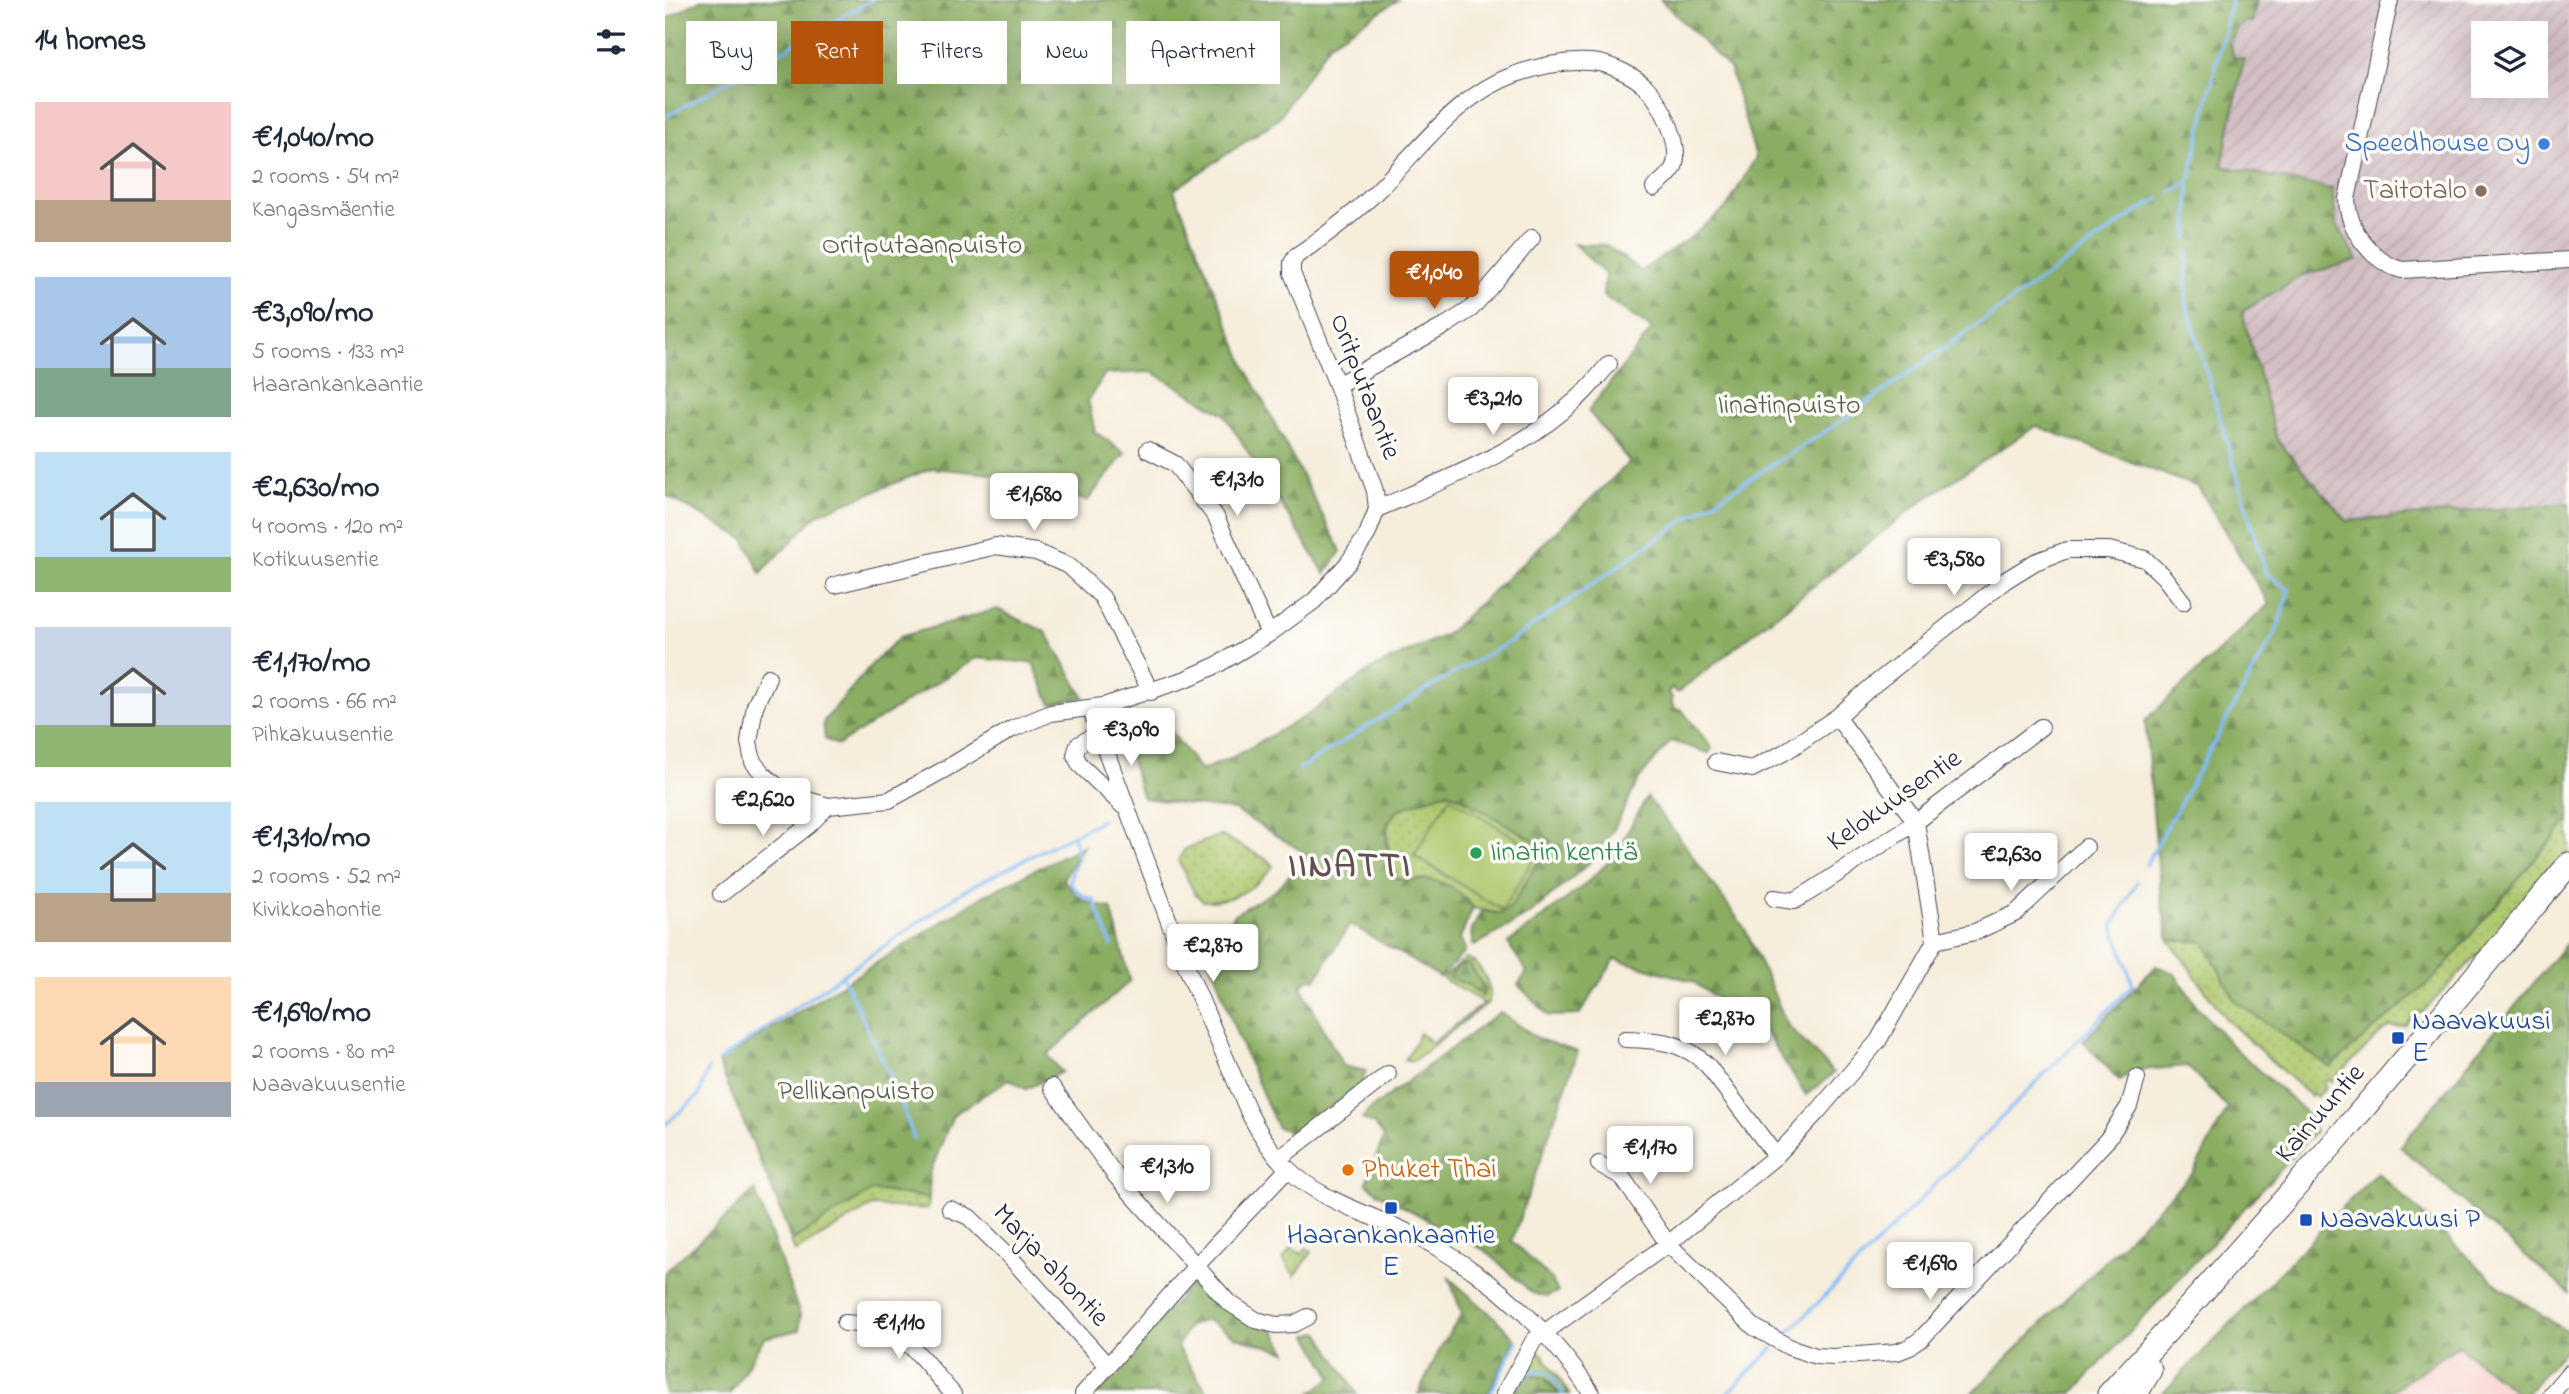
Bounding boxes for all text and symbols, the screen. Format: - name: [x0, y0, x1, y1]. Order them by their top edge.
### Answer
- text: 14 homes: [35, 20, 146, 64]
- chip: Buy: [686, 21, 777, 84]
- chip: Rent: [791, 21, 883, 84]
- chip: Filters: [897, 21, 1007, 84]
- chip: New: [1021, 21, 1112, 84]
- chip: Apartment: [1126, 21, 1280, 84]
- map controls: [2471, 21, 2548, 98]
- button: layers: [2471, 21, 2548, 98]
- icon: filters: [592, 23, 630, 61]
- text: €1,040/mo: [252, 117, 374, 161]
- place label: Speedhouse Oy: [2344, 124, 2530, 165]
- icon: home: [91, 130, 175, 214]
- marker: Speedhouse Oy: [2536, 136, 2552, 152]
- text: 2 rooms · 54 m²: [252, 161, 399, 194]
- place label: Taitotalo: [2363, 171, 2467, 212]
- marker: Taitotalo: [2473, 183, 2489, 199]
- text: Kangasmäentie: [252, 194, 395, 227]
- park label: Oritputaanpuisto: [822, 226, 1022, 267]
- pin: €1,040: [1377, 252, 1491, 311]
- text: €1,040: [1406, 257, 1462, 290]
- text: €3,090/mo: [252, 292, 374, 336]
- icon: home: [91, 305, 175, 389]
- street label: Oritputaantie: [1317, 308, 1411, 466]
- text: 5 rooms · 133 m²: [252, 336, 405, 369]
- text: Haarankankaantie: [252, 369, 423, 402]
- pin: €3,210: [1436, 378, 1550, 437]
- text: €3,210: [1464, 383, 1522, 416]
- park label: Iinatinpuisto: [1717, 386, 1861, 427]
- pin: €1,310: [1180, 458, 1294, 518]
- text: €1,310: [1210, 464, 1264, 497]
- text: €2,630/mo: [252, 467, 380, 511]
- pin: €1,680: [977, 474, 1091, 533]
- text: €1,680: [1006, 479, 1062, 512]
- icon: home: [91, 480, 175, 564]
- text: 4 rooms · 120 m²: [252, 511, 403, 544]
- pin: €3,580: [1897, 538, 2011, 598]
- text: Kotikuusentie: [252, 544, 379, 577]
- text: €3,580: [1923, 544, 1985, 577]
- text: €1,170/mo: [252, 642, 371, 686]
- icon: home: [91, 655, 175, 739]
- text: 2 rooms · 66 m²: [252, 686, 397, 719]
- pin: €3,090: [1074, 708, 1188, 768]
- text: €3,090: [1103, 714, 1159, 747]
- text: Pihkakuusentie: [252, 719, 393, 752]
- street label: Kelokuusentie: [1819, 739, 1971, 863]
- pin: €2,620: [706, 778, 820, 838]
- text: €2,620: [732, 784, 794, 817]
- text: €1,310/mo: [252, 817, 371, 861]
- icon: home: [91, 830, 175, 914]
- place label: Iinatin kenttä: [1490, 833, 1637, 874]
- pin: €2,630: [1954, 834, 2068, 893]
- text: €2,630: [1981, 839, 2041, 872]
- district label: IINATTI: [1288, 842, 1412, 893]
- marker: Iinatin kenttä: [1468, 845, 1484, 861]
- text: 2 rooms · 52 m²: [252, 861, 401, 894]
- text: Kivikkoahontie: [252, 894, 381, 927]
- pin: €2,870: [1156, 925, 1270, 984]
- text: €2,870: [1183, 930, 1243, 963]
- text: €1,690/mo: [252, 992, 371, 1036]
- pin: €2,870: [1668, 998, 1782, 1057]
- place label: Naavakuusi E: [2412, 1002, 2551, 1075]
- text: €2,870: [1695, 1003, 1755, 1036]
- icon: home: [91, 1005, 175, 1089]
- marker: Naavakuusi E: [2390, 1030, 2406, 1046]
- text: 2 rooms · 80 m²: [252, 1036, 395, 1069]
- street label: Kainuuntie: [2266, 1055, 2376, 1173]
- text: Naavakuusentie: [252, 1069, 405, 1102]
- park label: Pellikanpuisto: [777, 1072, 935, 1113]
- pin: €1,170: [1593, 1126, 1707, 1186]
- text: €1,170: [1623, 1132, 1677, 1165]
- pin: €1,310: [1110, 1146, 1224, 1205]
- place label: Phuket Thai: [1362, 1150, 1497, 1191]
- text: €1,310: [1140, 1151, 1194, 1184]
- marker: Phuket Thai: [1340, 1162, 1356, 1178]
- street label: Marja-ahontie: [982, 1195, 1118, 1337]
- marker: Haarankankaantie E: [1383, 1200, 1399, 1216]
- place label: Naavakuusi P: [2320, 1200, 2480, 1241]
- marker: Naavakuusi P: [2298, 1212, 2314, 1228]
- place label: Haarankankaantie E: [1287, 1216, 1496, 1289]
- pin: €1,690: [1873, 1242, 1987, 1302]
- text: €1,690: [1903, 1248, 1957, 1281]
- pin: €1,110: [842, 1302, 956, 1361]
- text: €1,110: [873, 1307, 925, 1340]

